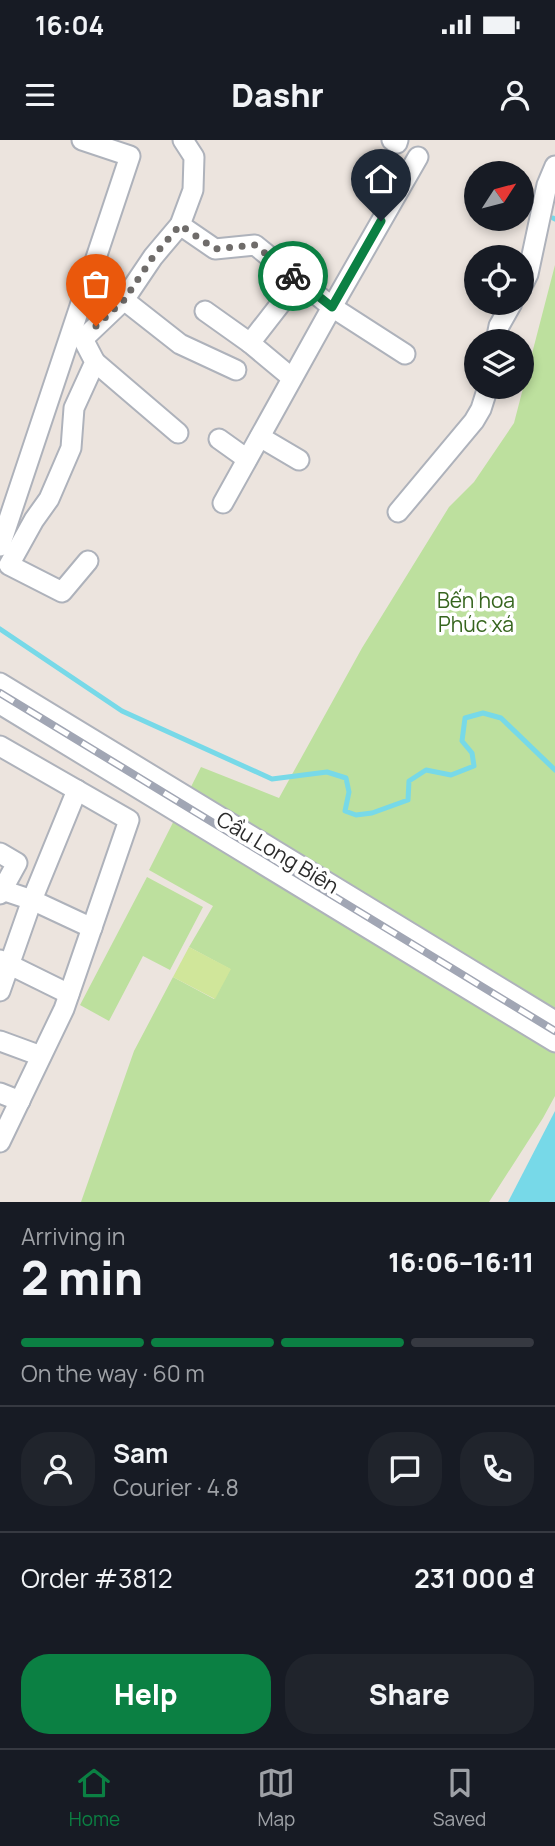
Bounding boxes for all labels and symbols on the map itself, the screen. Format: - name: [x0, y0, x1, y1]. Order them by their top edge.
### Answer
- pin: [351, 149, 411, 221]
- north arrow: [464, 161, 534, 231]
- courier: [258, 241, 328, 311]
- pin: [66, 254, 126, 326]
- park label: Bến hoa Phúc xá: [437, 586, 515, 638]
- street label: Cầu Long Biên: [212, 805, 344, 899]

